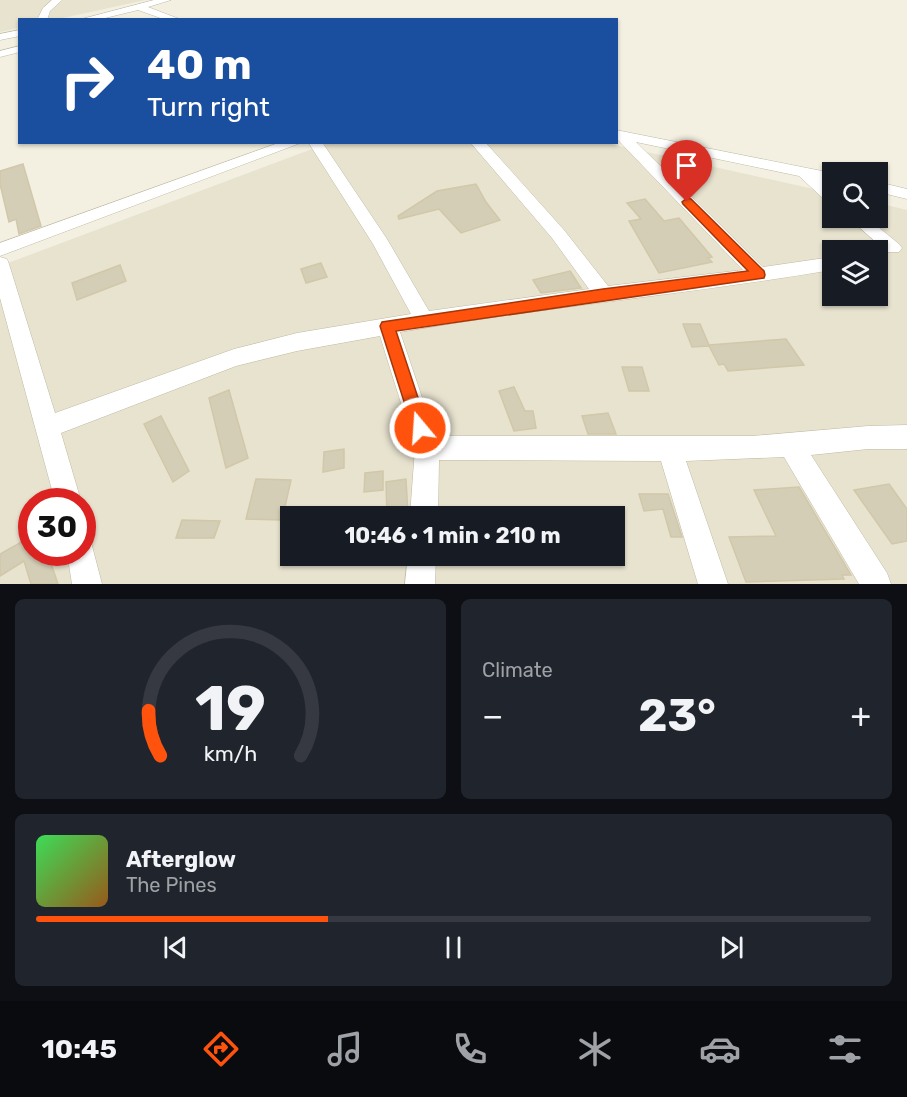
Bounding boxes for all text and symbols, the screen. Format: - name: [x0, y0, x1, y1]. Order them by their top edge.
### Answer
- text: 40 m: [147, 40, 252, 90]
- icon: right: [48, 42, 126, 120]
- text: Turn right: [147, 91, 270, 123]
- pin: [661, 140, 712, 202]
- icon: arrive: [670, 149, 703, 182]
- map controls: [822, 162, 888, 306]
- button: search: [822, 162, 888, 228]
- button: layers: [822, 240, 888, 306]
- position arrow: [388, 396, 452, 460]
- speed limit sign: 30: [18, 488, 96, 566]
- text: 10:46 · 1 min · 210 m: [344, 522, 561, 549]
- text: Climate: [482, 658, 553, 682]
- text: 19: [195, 672, 266, 746]
- text: 23°: [638, 689, 716, 742]
- text: −: [482, 696, 503, 735]
- text: +: [850, 696, 871, 735]
- text: km/h: [204, 741, 257, 766]
- text: Afterglow: [126, 846, 236, 873]
- text: The Pines: [126, 873, 217, 897]
- icon: previous: [159, 931, 192, 964]
- icon: pause: [437, 931, 470, 964]
- icon: next: [715, 931, 748, 964]
- icon: directions: [200, 1028, 242, 1070]
- icon: music: [324, 1028, 366, 1070]
- icon: phone: [449, 1028, 491, 1070]
- icon: climate: [574, 1028, 616, 1070]
- icon: car: [699, 1028, 741, 1070]
- icon: filters: [824, 1028, 866, 1070]
- text: 10:45: [41, 1033, 117, 1065]

